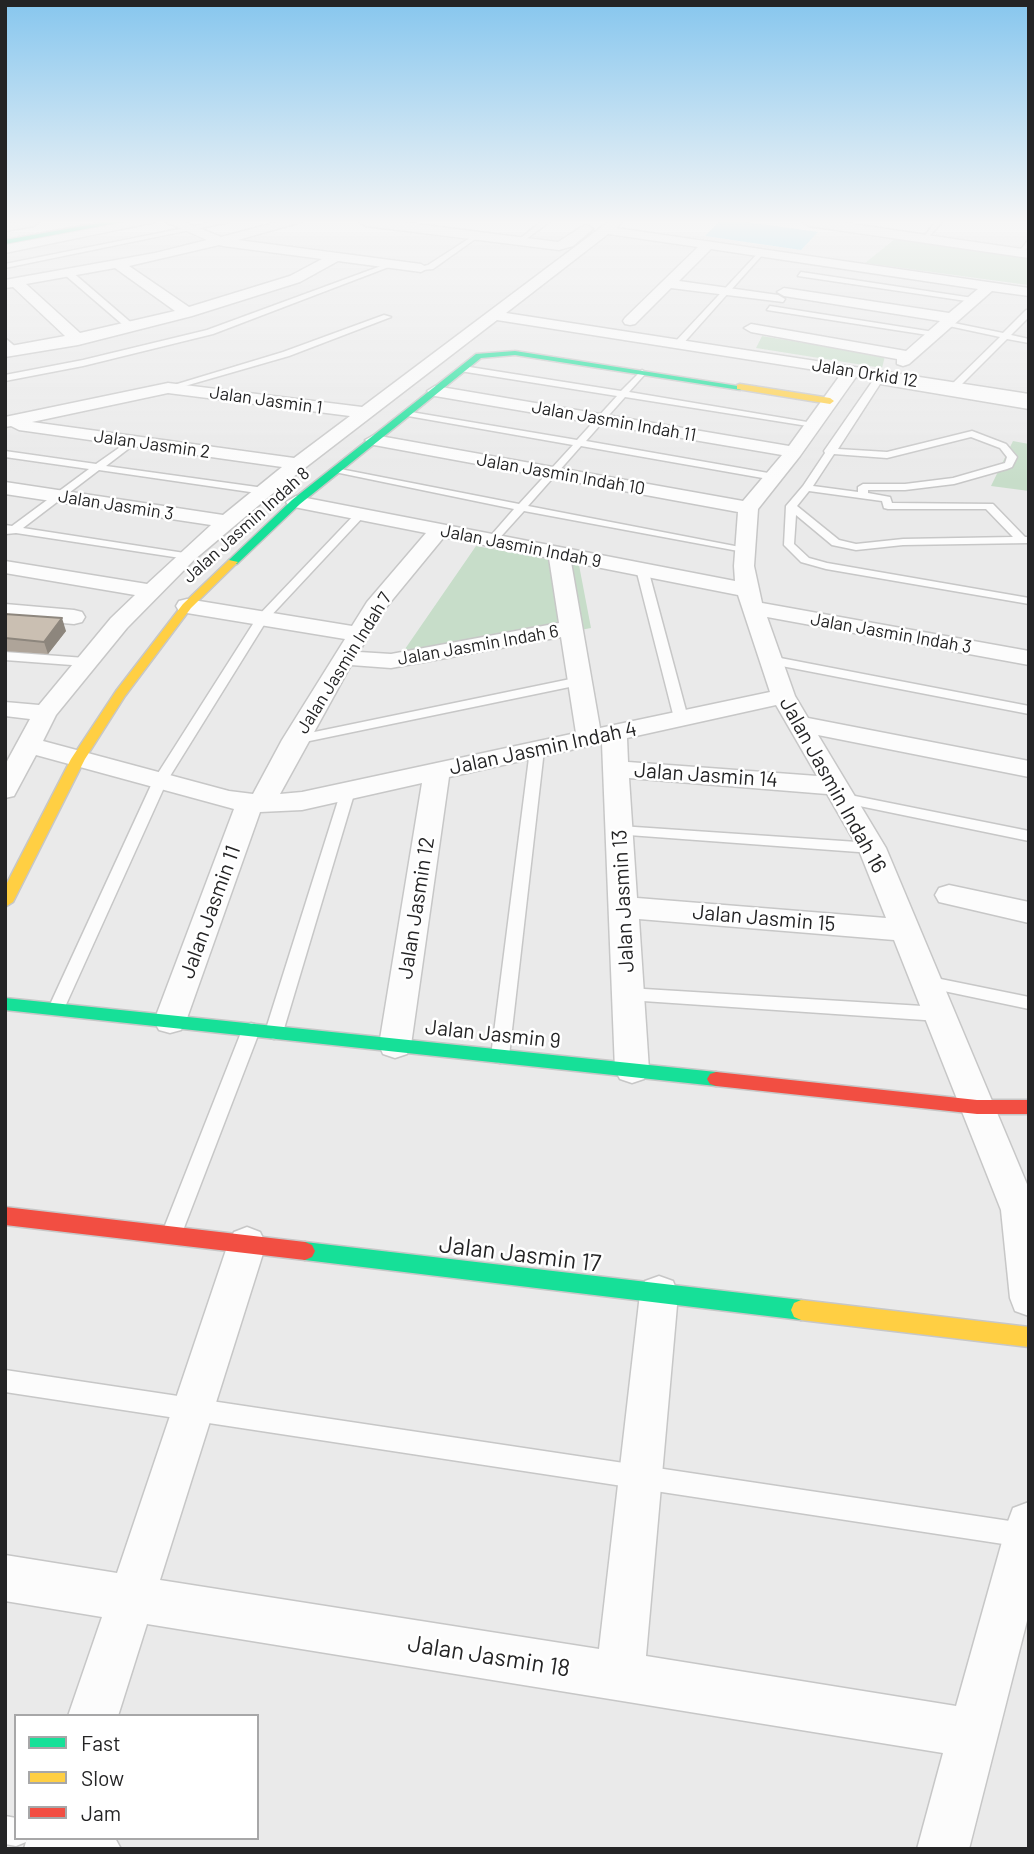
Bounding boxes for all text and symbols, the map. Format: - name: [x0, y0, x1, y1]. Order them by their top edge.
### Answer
- street label: Jalan Orkid 12: [810, 354, 920, 392]
- street label: Jalan Jasmin 1: [208, 381, 324, 419]
- street label: Jalan Jasmin Indah 11: [530, 396, 698, 446]
- street label: Jalan Jasmin 2: [93, 425, 211, 463]
- street label: Jalan Jasmin Indah 10: [475, 449, 647, 499]
- street label: Jalan Jasmin Indah 8: [178, 462, 314, 588]
- street label: Jalan Jasmin 3: [57, 485, 175, 525]
- street label: Jalan Jasmin Indah 9: [439, 520, 603, 572]
- street label: Jalan Jasmin Indah 7: [292, 588, 396, 738]
- street label: Jalan Jasmin Indah 3: [809, 608, 973, 658]
- street label: Jalan Jasmin Indah 6: [396, 620, 560, 670]
- street label: Jalan Jasmin Indah 16: [774, 692, 892, 878]
- street label: Jalan Jasmin Indah 4: [447, 716, 639, 780]
- street label: Jalan Jasmin 14: [633, 757, 779, 793]
- street label: Jalan Jasmin 13: [607, 829, 639, 973]
- street label: Jalan Jasmin 12: [392, 835, 440, 981]
- street label: Jalan Jasmin 11: [174, 842, 246, 982]
- street label: Jalan Jasmin 15: [692, 899, 836, 937]
- street label: Jalan Jasmin 9: [424, 1014, 562, 1054]
- street label: Jalan Jasmin 17: [437, 1230, 603, 1278]
- street label: Jalan Jasmin 18: [406, 1629, 572, 1683]
- legend: [14, 1714, 259, 1840]
- text: Fast: [81, 1730, 121, 1755]
- text: Slow: [81, 1765, 124, 1790]
- text: Jam: [81, 1800, 121, 1825]

